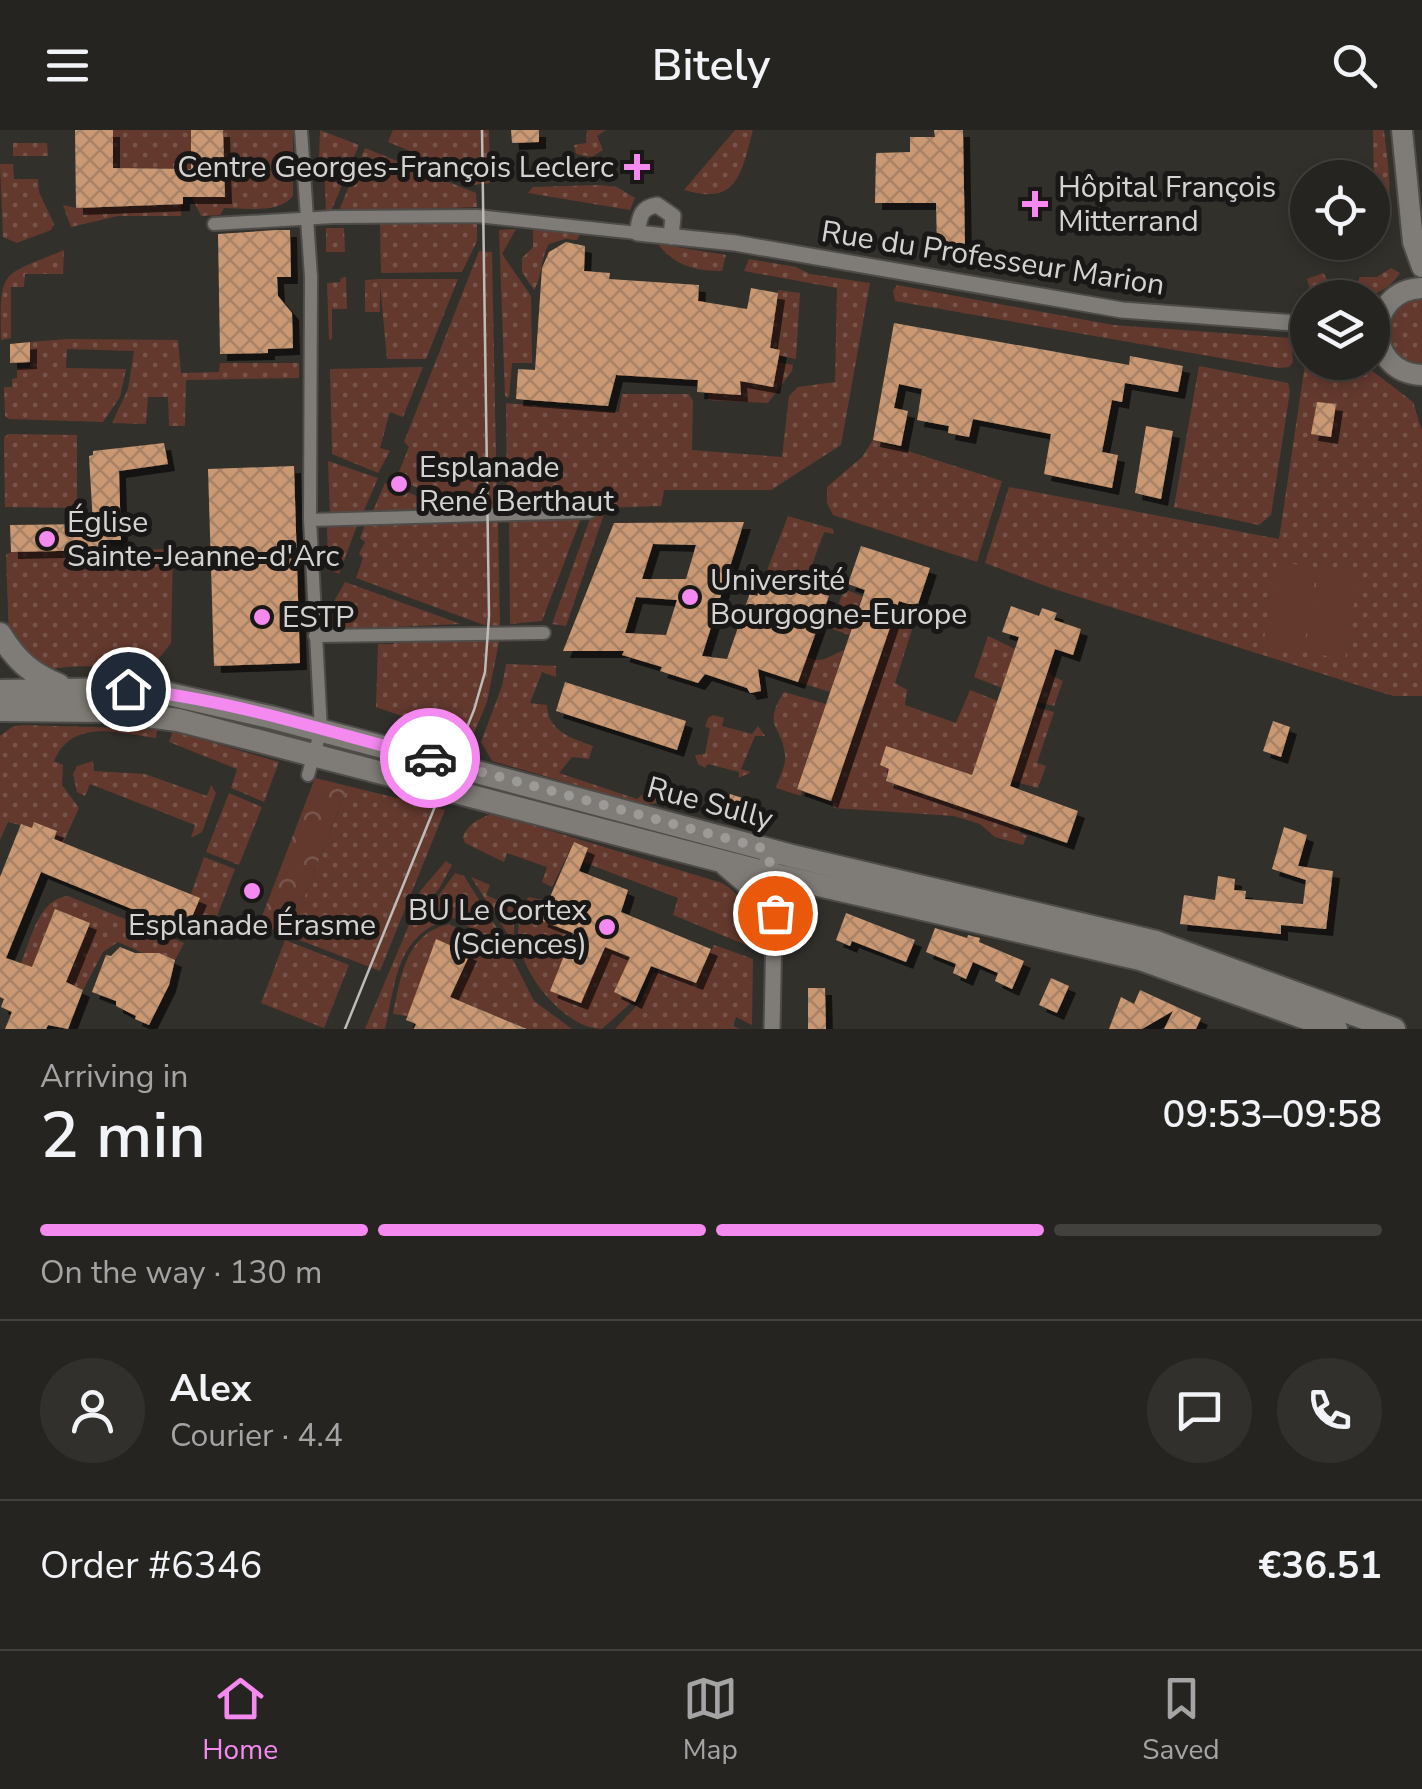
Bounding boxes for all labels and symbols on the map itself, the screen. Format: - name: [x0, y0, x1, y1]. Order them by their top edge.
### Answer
- place label: Centre Georges-François Leclerc: [177, 147, 614, 188]
- marker: Centre Georges-François Leclerc: [624, 154, 650, 180]
- place label: Hôpital François Mitterrand: [1058, 167, 1276, 242]
- marker: Hôpital François Mitterrand: [1022, 191, 1048, 217]
- street label: Rue du Professeur Marion: [818, 211, 1167, 306]
- place label: Esplanade René Berthaut: [419, 447, 614, 522]
- marker: Esplanade René Berthaut: [388, 473, 410, 495]
- place label: Église Sainte-Jeanne-d'Arc: [67, 502, 340, 577]
- marker: Église Sainte-Jeanne-d'Arc: [36, 528, 58, 550]
- place label: Université Bourgogne-Europe: [710, 560, 967, 635]
- marker: Université Bourgogne-Europe: [679, 586, 701, 608]
- place label: ESTP: [282, 597, 354, 638]
- marker: ESTP: [251, 606, 273, 628]
- pin: [86, 647, 171, 732]
- courier: [380, 708, 480, 808]
- street label: Rue Sully: [642, 767, 778, 840]
- pin: [733, 871, 818, 956]
- marker: Esplanade Érasme: [241, 880, 263, 902]
- place label: BU Le Cortex (Sciences): [408, 890, 587, 965]
- place label: Esplanade Érasme: [128, 905, 376, 946]
- marker: BU Le Cortex (Sciences): [596, 916, 618, 938]

